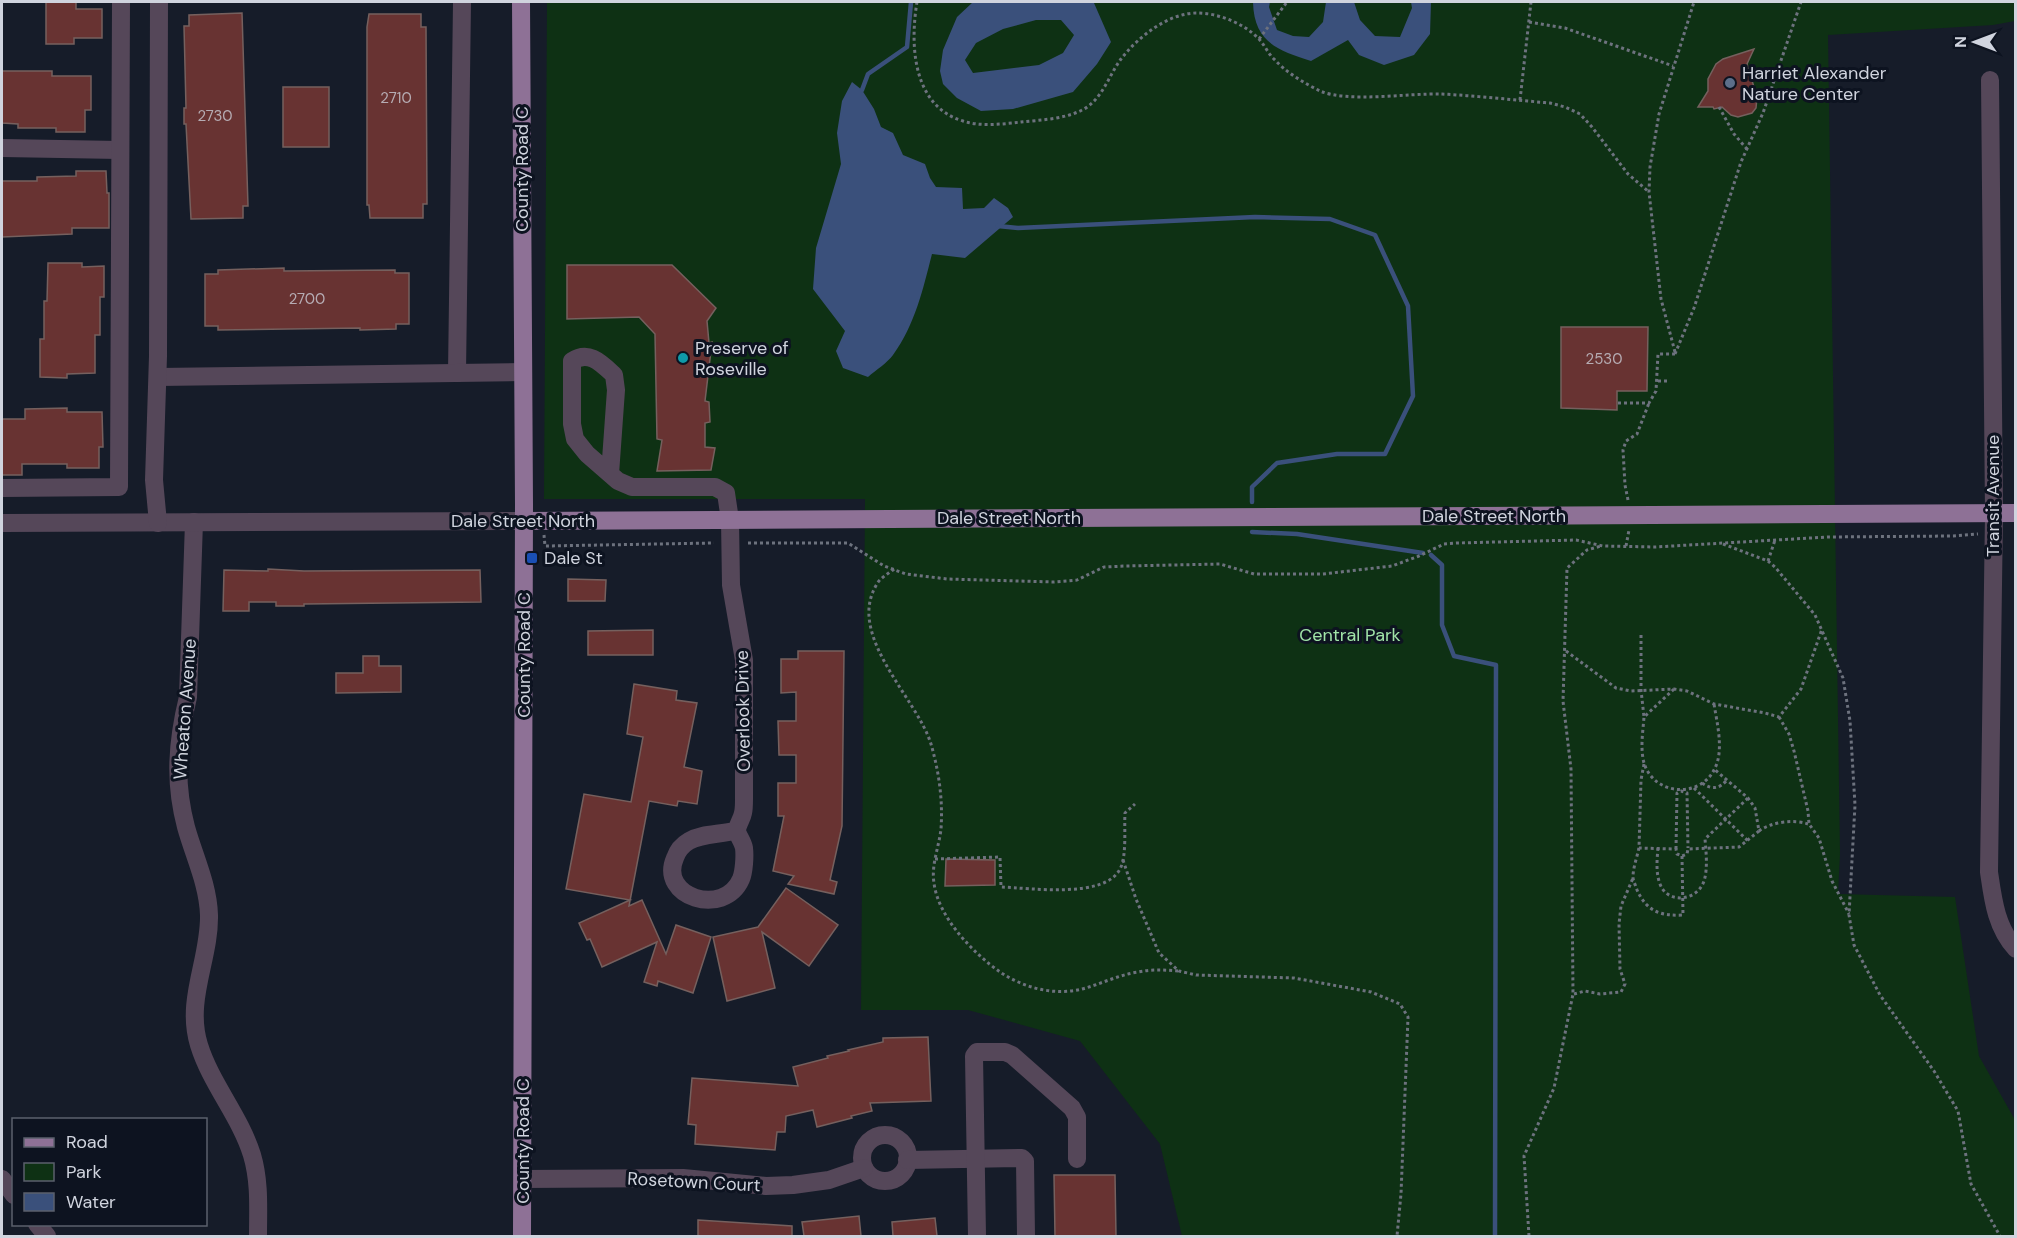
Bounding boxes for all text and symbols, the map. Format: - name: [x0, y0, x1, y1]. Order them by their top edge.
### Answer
- north arrow: [1945, 12, 2005, 72]
- text: N: [1950, 36, 1971, 48]
- place label: Harriet Alexander Nature Center: [1742, 61, 1887, 106]
- marker: Harriet Alexander Nature Center: [1723, 76, 1737, 90]
- house number: 2710: [380, 88, 412, 108]
- house number: 2730: [197, 106, 233, 126]
- street label: County Road C: [510, 106, 534, 232]
- house number: 2700: [289, 289, 325, 309]
- place label: Preserve of Roseville: [695, 336, 789, 381]
- house number: 2530: [1586, 349, 1622, 369]
- marker: Preserve of Roseville: [676, 351, 690, 365]
- street label: Transit Avenue: [1981, 435, 2005, 557]
- street label: Dale Street North: [1422, 504, 1566, 528]
- street label: Dale Street North: [937, 506, 1081, 530]
- street label: Dale Street North: [451, 509, 595, 533]
- place label: Dale St: [544, 546, 603, 570]
- marker: Dale St: [525, 551, 539, 565]
- street label: County Road C: [512, 592, 536, 718]
- park label: Central Park: [1299, 623, 1401, 647]
- street label: Wheaton Avenue: [168, 638, 202, 780]
- street label: Overlook Drive: [730, 650, 756, 772]
- street label: County Road C: [511, 1078, 535, 1204]
- legend: [12, 1118, 207, 1226]
- text: Road: [66, 1130, 108, 1154]
- text: Park: [66, 1160, 102, 1184]
- street label: Rosetown Court: [627, 1167, 761, 1197]
- text: Water: [66, 1190, 116, 1214]

